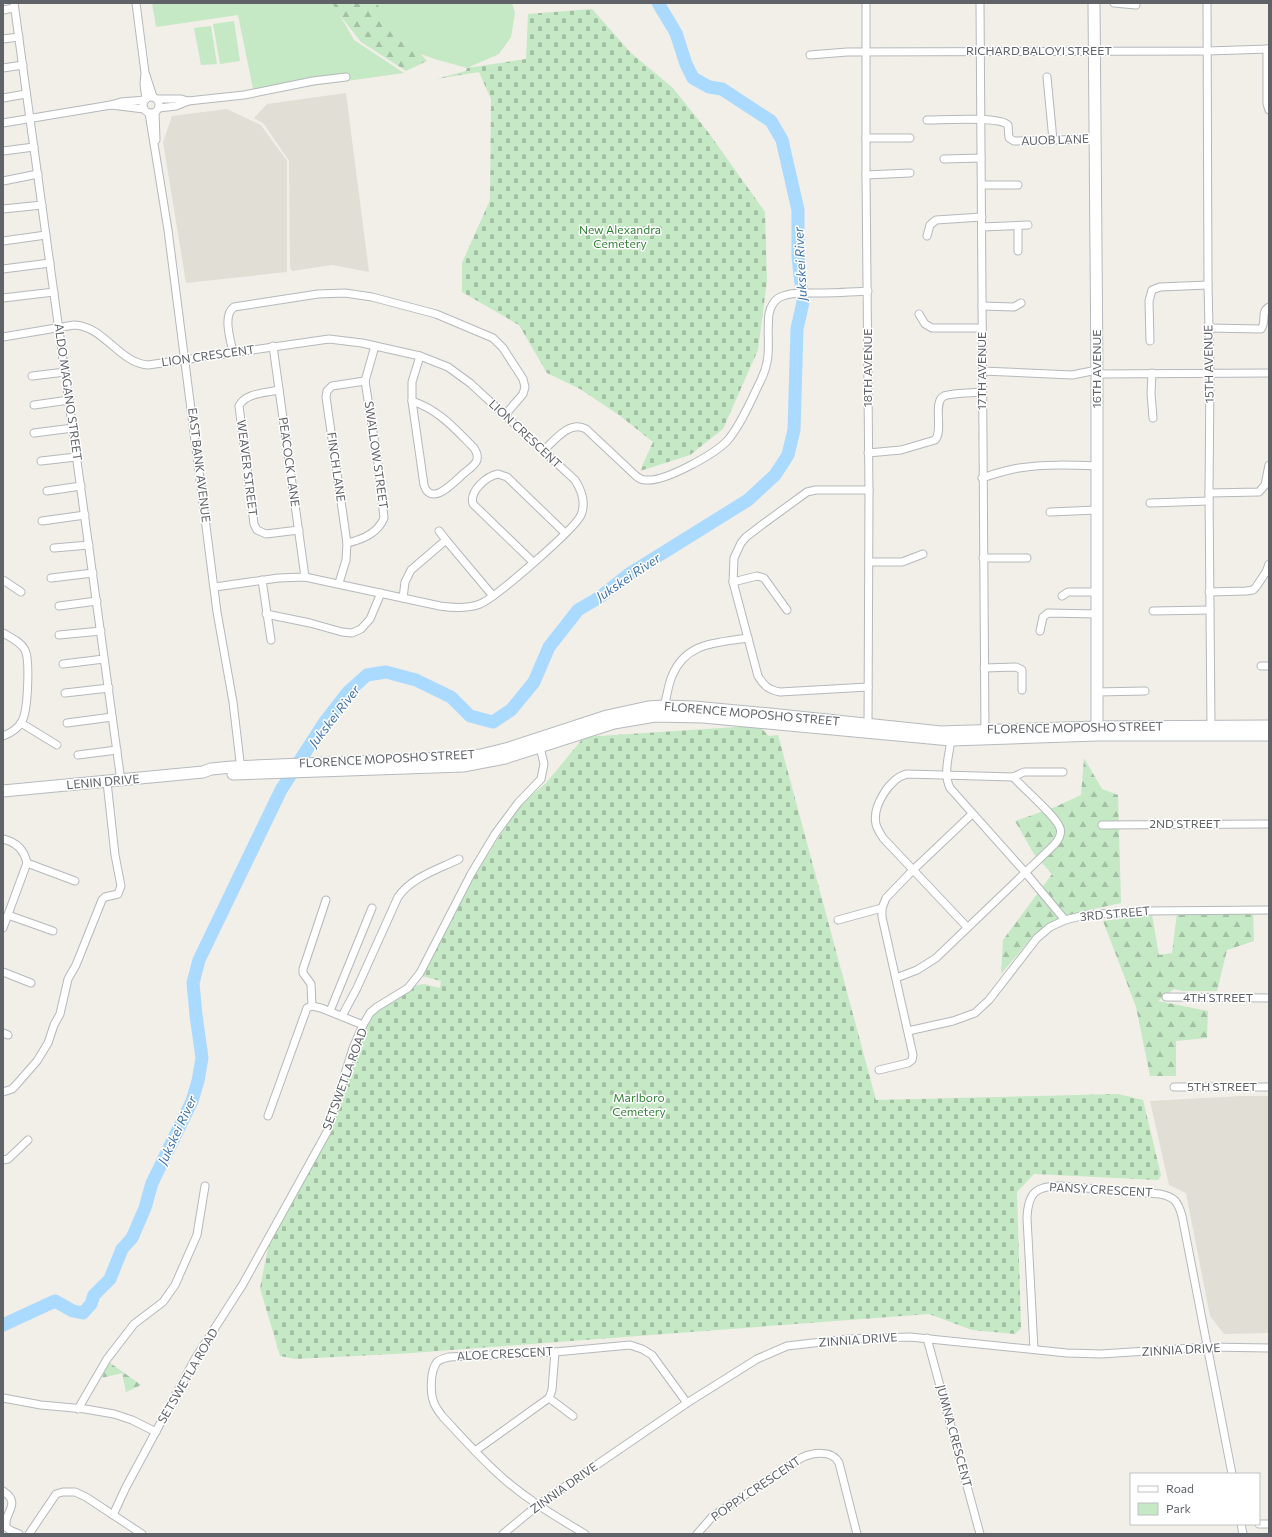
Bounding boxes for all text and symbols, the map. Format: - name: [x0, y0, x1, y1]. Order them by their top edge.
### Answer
- street label: RICHARD BALOYI STREET: [966, 43, 1112, 57]
- street label: AUOB LANE: [1021, 131, 1089, 147]
- park label: New Alexandra Cemetery: [579, 222, 661, 250]
- water label: Jukskei River: [790, 226, 810, 302]
- street label: ALDO MAGANO STREET: [52, 322, 86, 462]
- street label: 15TH AVENUE: [1200, 325, 1216, 403]
- street label: 18TH AVENUE: [860, 329, 874, 407]
- street label: 16TH AVENUE: [1089, 330, 1103, 408]
- street label: 17TH AVENUE: [974, 332, 988, 410]
- street label: LION CRESCENT: [160, 342, 256, 368]
- street label: LION CRESCENT: [487, 396, 565, 471]
- street label: SWALLOW STREET: [363, 400, 392, 510]
- street label: EAST BANK AVENUE: [186, 407, 214, 523]
- street label: PEACOCK LANE: [277, 416, 303, 508]
- street label: WEAVER STREET: [235, 419, 261, 517]
- street label: FINCH LANE: [325, 431, 349, 503]
- water label: Jukskei River: [592, 549, 664, 605]
- water label: Jukskei River: [304, 681, 364, 751]
- street label: FLORENCE MOPOSHO STREET: [664, 698, 841, 728]
- street label: FLORENCE MOPOSHO STREET: [987, 718, 1164, 736]
- street label: FLORENCE MOPOSHO STREET: [299, 746, 476, 770]
- street label: LENIN DRIVE: [66, 771, 140, 791]
- street label: 2ND STREET: [1149, 816, 1221, 830]
- street label: 3RD STREET: [1079, 903, 1151, 923]
- street label: 4TH STREET: [1183, 990, 1253, 1004]
- street label: SETSWETLA ROAD: [319, 1026, 369, 1132]
- street label: 5TH STREET: [1187, 1079, 1257, 1093]
- park label: Marlboro Cemetery: [612, 1090, 666, 1118]
- water label: Jukskei River: [154, 1092, 200, 1168]
- street label: PANSY CRESCENT: [1049, 1179, 1153, 1199]
- street label: SETSWETLA ROAD: [154, 1325, 220, 1426]
- street label: ZINNIA DRIVE: [818, 1329, 898, 1349]
- street label: ZINNIA DRIVE: [1141, 1340, 1221, 1358]
- street label: ALOE CRESCENT: [456, 1343, 554, 1363]
- street label: JUMNA CRESCENT: [934, 1383, 975, 1489]
- street label: POPPY CRESCENT: [708, 1453, 803, 1523]
- street label: ZINNIA DRIVE: [527, 1459, 600, 1516]
- legend: [1130, 1473, 1260, 1525]
- text: Road: [1166, 1481, 1194, 1495]
- text: Park: [1166, 1501, 1192, 1515]

